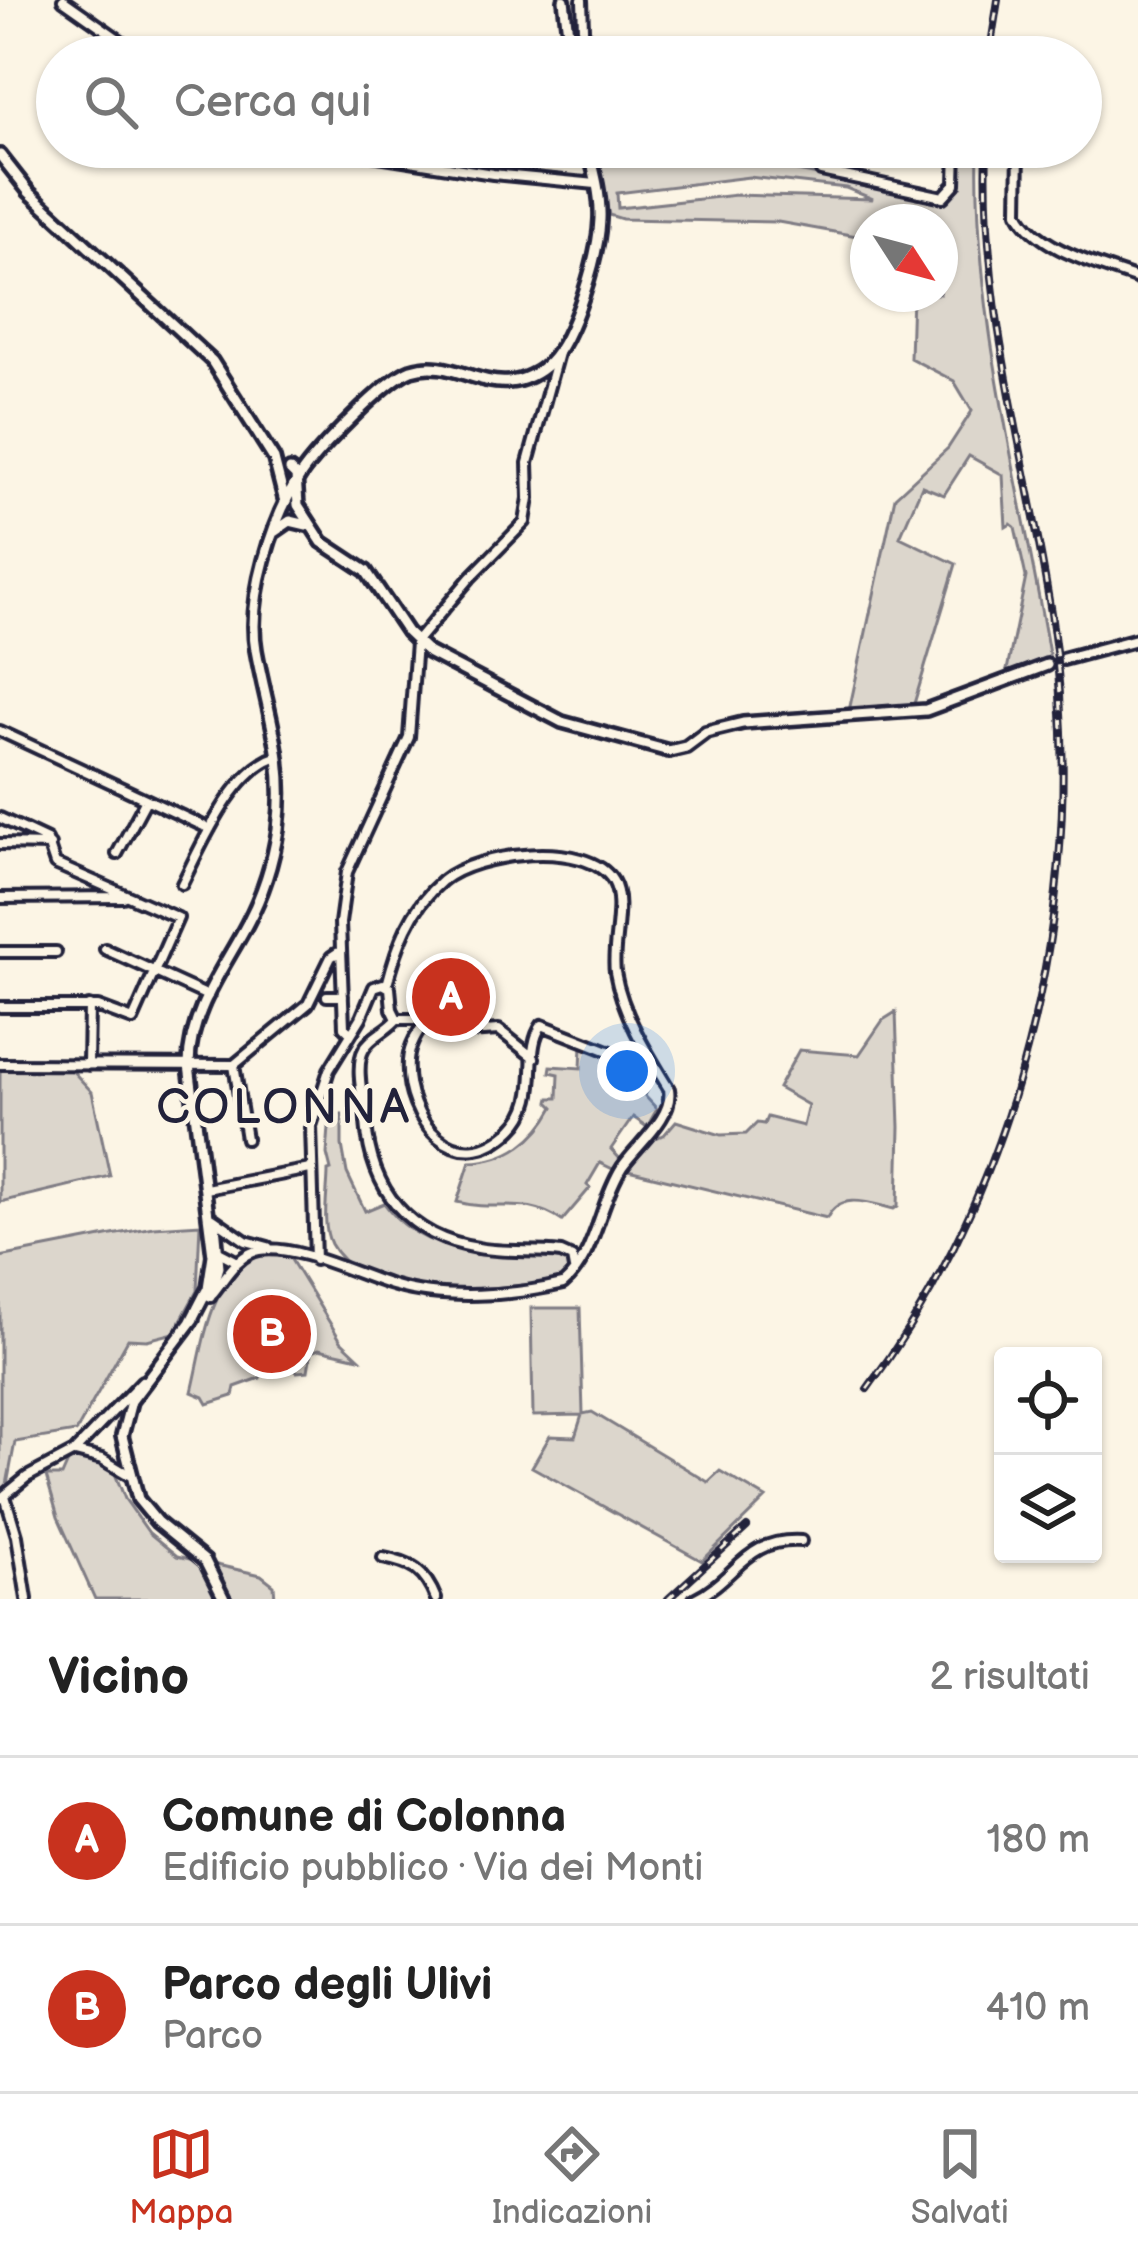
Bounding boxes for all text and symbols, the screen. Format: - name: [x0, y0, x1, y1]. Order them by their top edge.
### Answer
- search box: [36, 36, 1102, 168]
- icon: search: [78, 69, 144, 135]
- text: Cerca qui: [174, 75, 371, 130]
- north arrow: [850, 204, 958, 312]
- pin: A: [412, 952, 490, 1042]
- your location: [597, 1041, 657, 1101]
- district label: COLONNA: [156, 1080, 412, 1137]
- pin: B: [233, 1289, 311, 1379]
- map controls: [994, 1347, 1102, 1563]
- button: locate: [994, 1347, 1102, 1455]
- button: layers: [994, 1455, 1102, 1563]
- text: Vicino: [48, 1647, 189, 1708]
- text: 2 risultati: [930, 1654, 1090, 1701]
- text: Comune di Colonna: [162, 1790, 566, 1845]
- text: A: [75, 1817, 99, 1864]
- text: 180 m: [986, 1817, 1090, 1864]
- text: Edificio pubblico · Via dei Monti: [162, 1845, 703, 1892]
- text: Parco degli Ulivi: [162, 1958, 492, 2013]
- text: B: [73, 1985, 101, 2032]
- text: 410 m: [985, 1985, 1090, 2032]
- text: Parco: [162, 2013, 263, 2060]
- tab: Mappa: [129, 2121, 233, 2233]
- tab: Indicazioni: [492, 2121, 652, 2233]
- tab: Salvati: [911, 2121, 1009, 2233]

